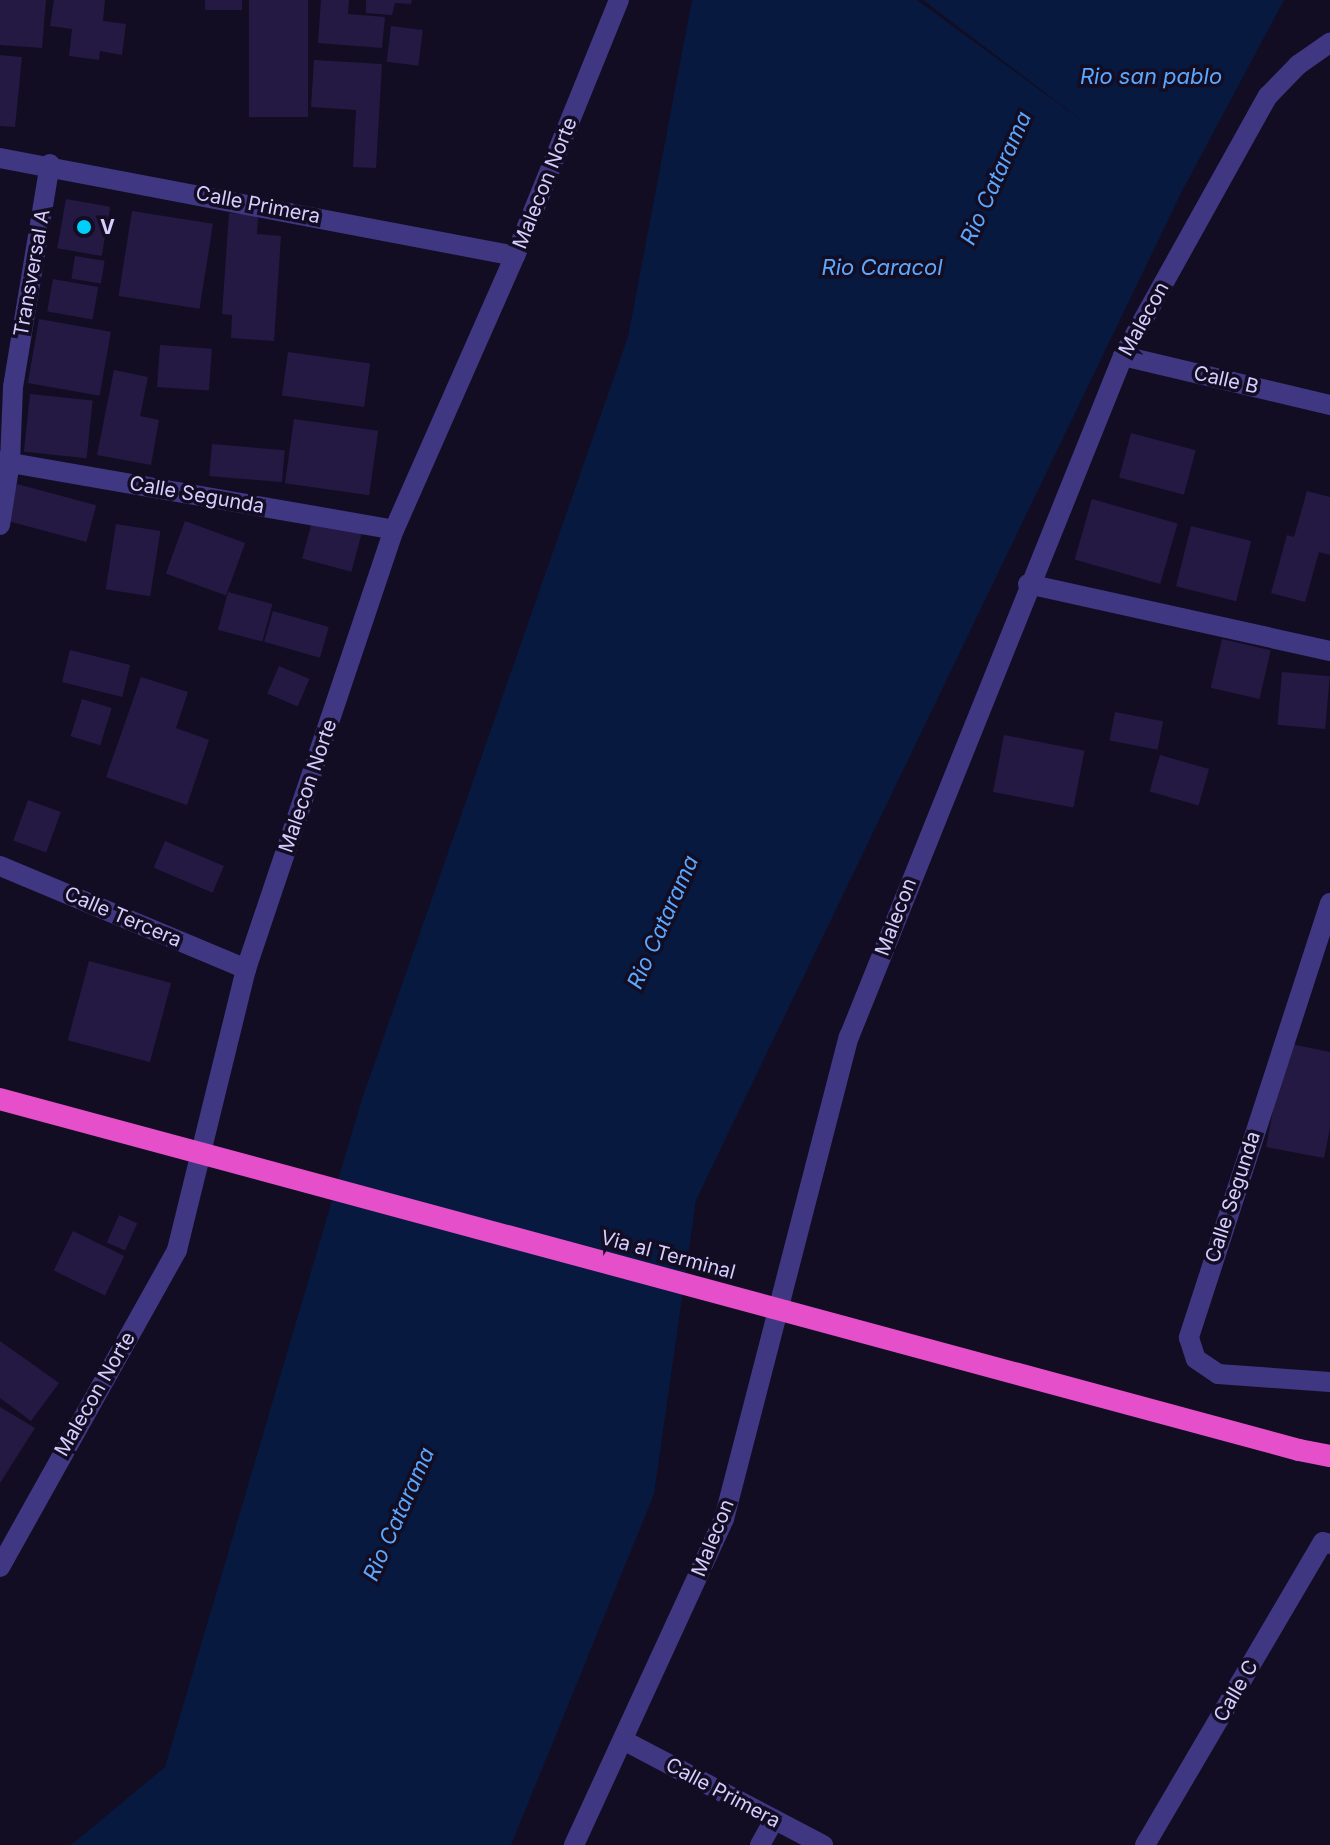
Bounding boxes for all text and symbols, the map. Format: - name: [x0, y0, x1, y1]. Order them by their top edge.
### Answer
- water label: Rio san pablo: [1080, 64, 1222, 90]
- water label: Rio Catarama: [955, 107, 1037, 249]
- street label: Malecon Norte: [508, 114, 582, 252]
- street label: Calle Primera: [194, 181, 322, 229]
- street label: Transversal A: [9, 207, 55, 339]
- place label: V: [100, 215, 115, 239]
- marker: V: [75, 218, 93, 236]
- water label: Rio Caracol: [822, 255, 942, 281]
- street label: Malecon: [1114, 278, 1174, 360]
- street label: Calle B: [1191, 361, 1261, 399]
- street label: Calle Segunda: [128, 471, 266, 519]
- street label: Malecon Norte: [274, 716, 342, 856]
- water label: Rio Catarama: [622, 851, 704, 993]
- street label: Malecon: [870, 875, 922, 959]
- street label: Calle Tercera: [61, 882, 185, 952]
- street label: Calle Segunda: [1200, 1128, 1266, 1266]
- street label: Via al Terminal: [598, 1226, 738, 1284]
- street label: Malecon Norte: [50, 1328, 140, 1460]
- water label: Rio Catarama: [358, 1443, 440, 1585]
- street label: Malecon: [687, 1496, 739, 1580]
- street label: Calle C: [1209, 1656, 1263, 1726]
- street label: Calle Primera: [662, 1753, 784, 1833]

